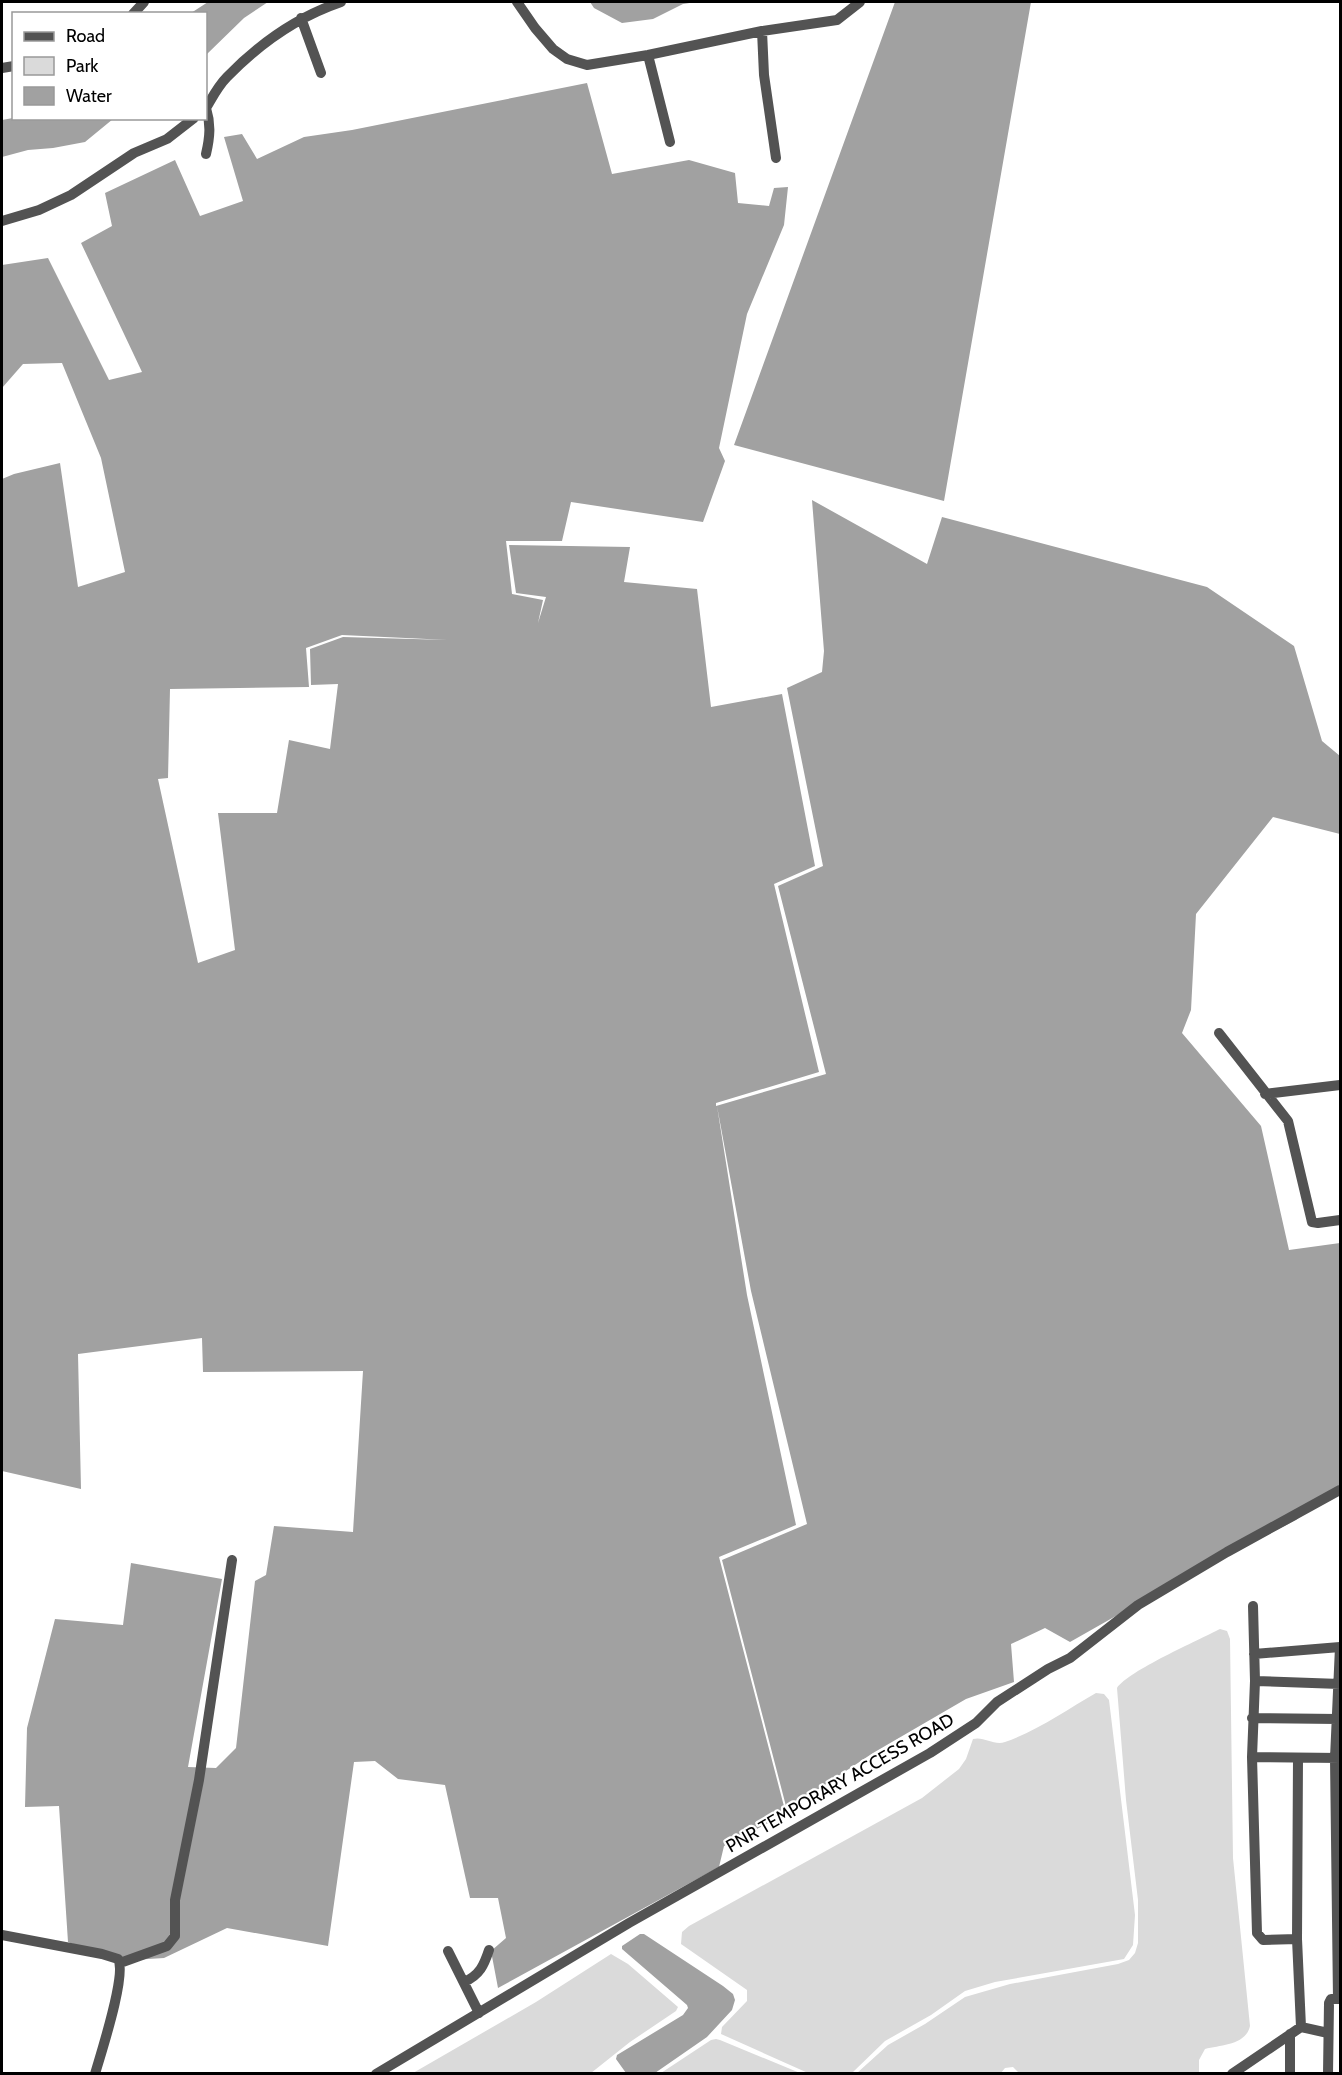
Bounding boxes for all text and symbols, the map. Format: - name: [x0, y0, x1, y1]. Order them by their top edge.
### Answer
- legend: [12, 12, 207, 120]
- text: Road: [66, 25, 105, 47]
- text: Park: [66, 55, 99, 77]
- text: Water: [66, 85, 112, 107]
- street label: PNR TEMPORARY ACCESS ROAD: [722, 1709, 958, 1857]

